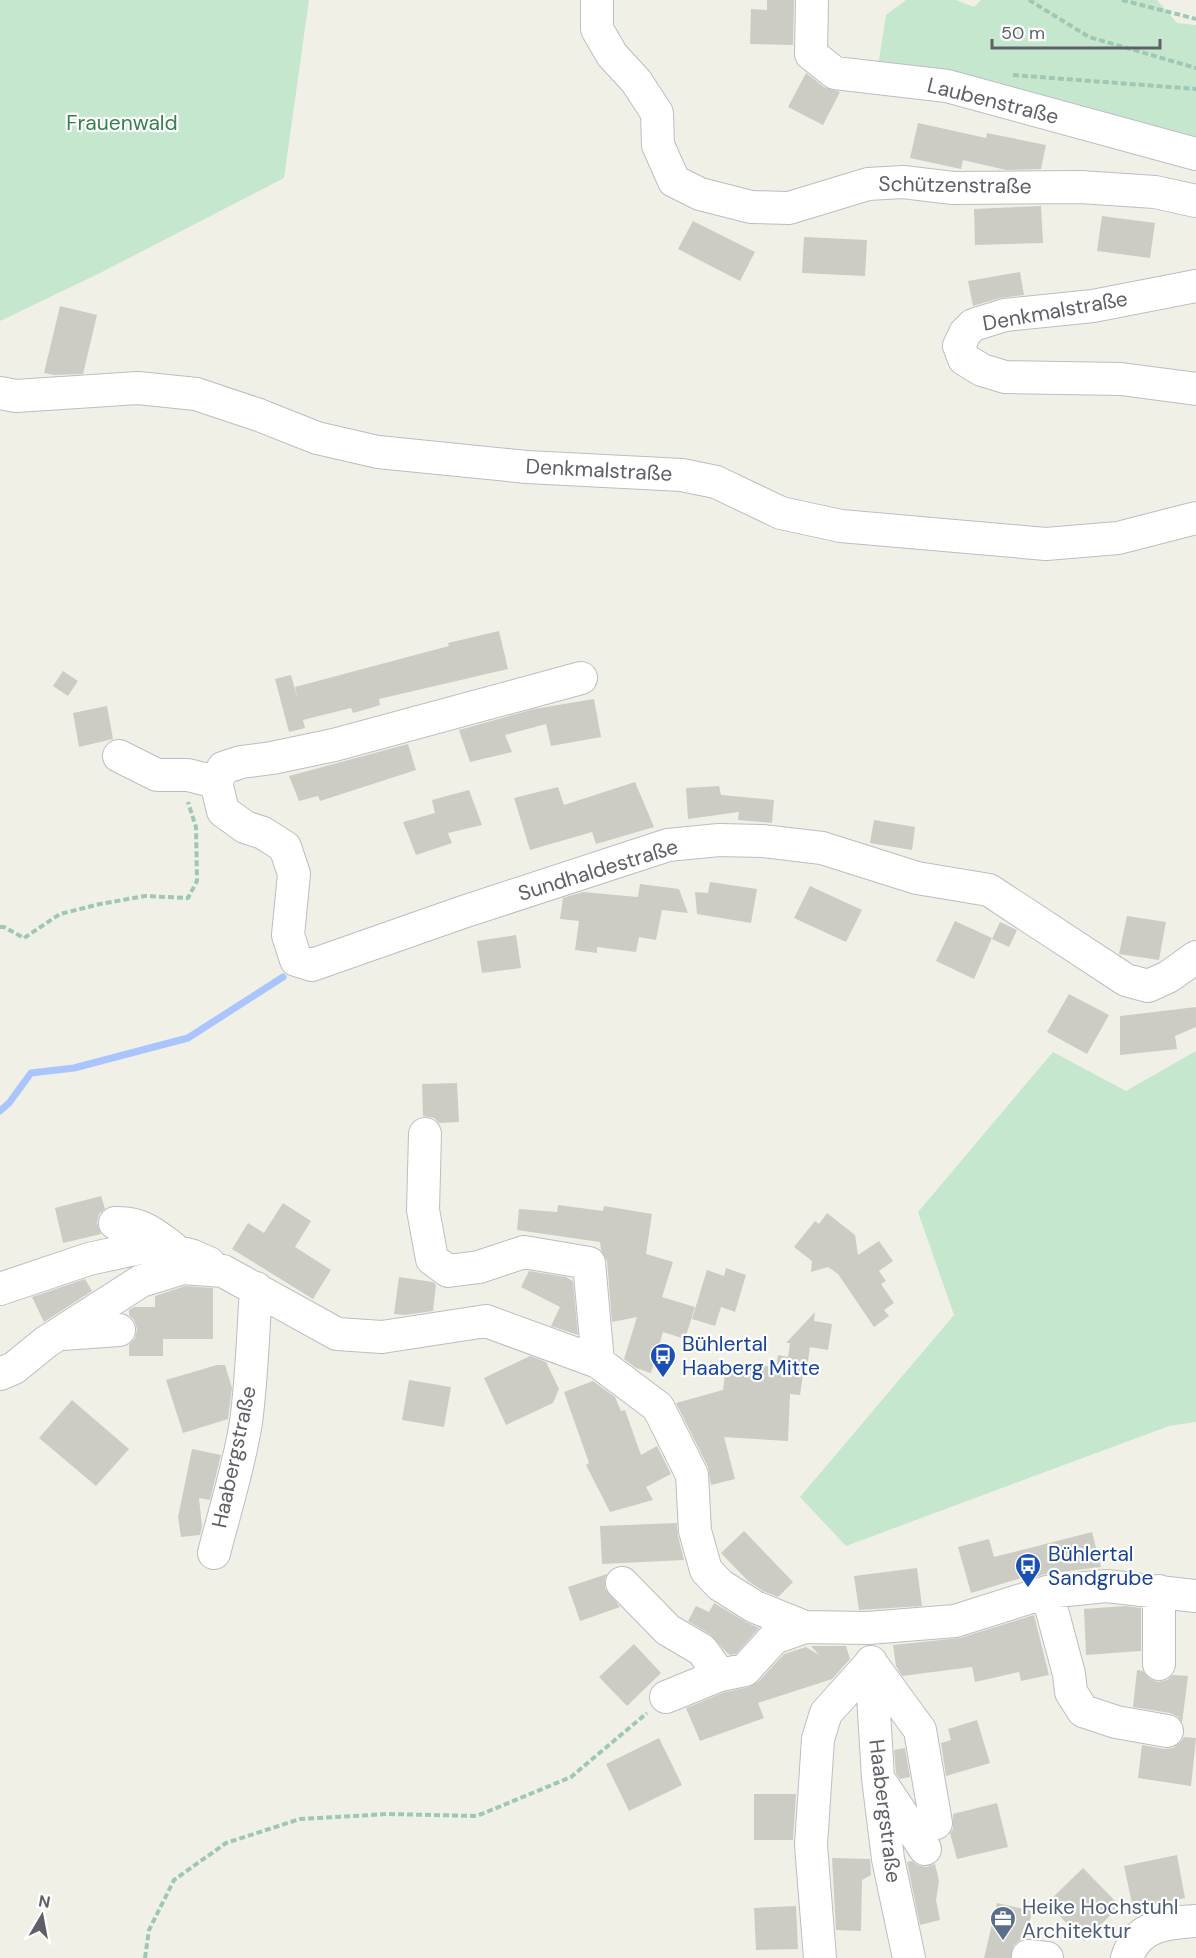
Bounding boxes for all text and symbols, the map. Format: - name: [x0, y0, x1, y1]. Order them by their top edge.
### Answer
- scale bar: [992, 12, 1160, 50]
- text: 50 m: [1001, 21, 1045, 45]
- street label: Laubenstraße: [924, 71, 1062, 131]
- park label: Frauenwald: [66, 109, 178, 137]
- street label: Schützenstraße: [878, 170, 1032, 200]
- street label: Denkmalstraße: [980, 284, 1130, 338]
- street label: Denkmalstraße: [525, 452, 673, 488]
- street label: Sundhaldestraße: [515, 832, 681, 908]
- place label: Bühlertal Haaberg Mitte: [682, 1330, 820, 1382]
- bus stop icon: Bühlertal Haaberg Mitte: [648, 1341, 678, 1379]
- street label: Haabergstraße: [205, 1383, 263, 1531]
- place label: Bühlertal Sandgrube: [1048, 1540, 1153, 1592]
- bus stop icon: Bühlertal Sandgrube: [1013, 1551, 1043, 1589]
- street label: Haabergstraße: [862, 1738, 908, 1884]
- north arrow: [12, 1886, 72, 1946]
- text: N: [37, 1890, 52, 1913]
- place label: Heike Hochstuhl Architektur: [1022, 1893, 1179, 1945]
- office icon: Heike Hochstuhl Architektur: [988, 1904, 1018, 1942]

